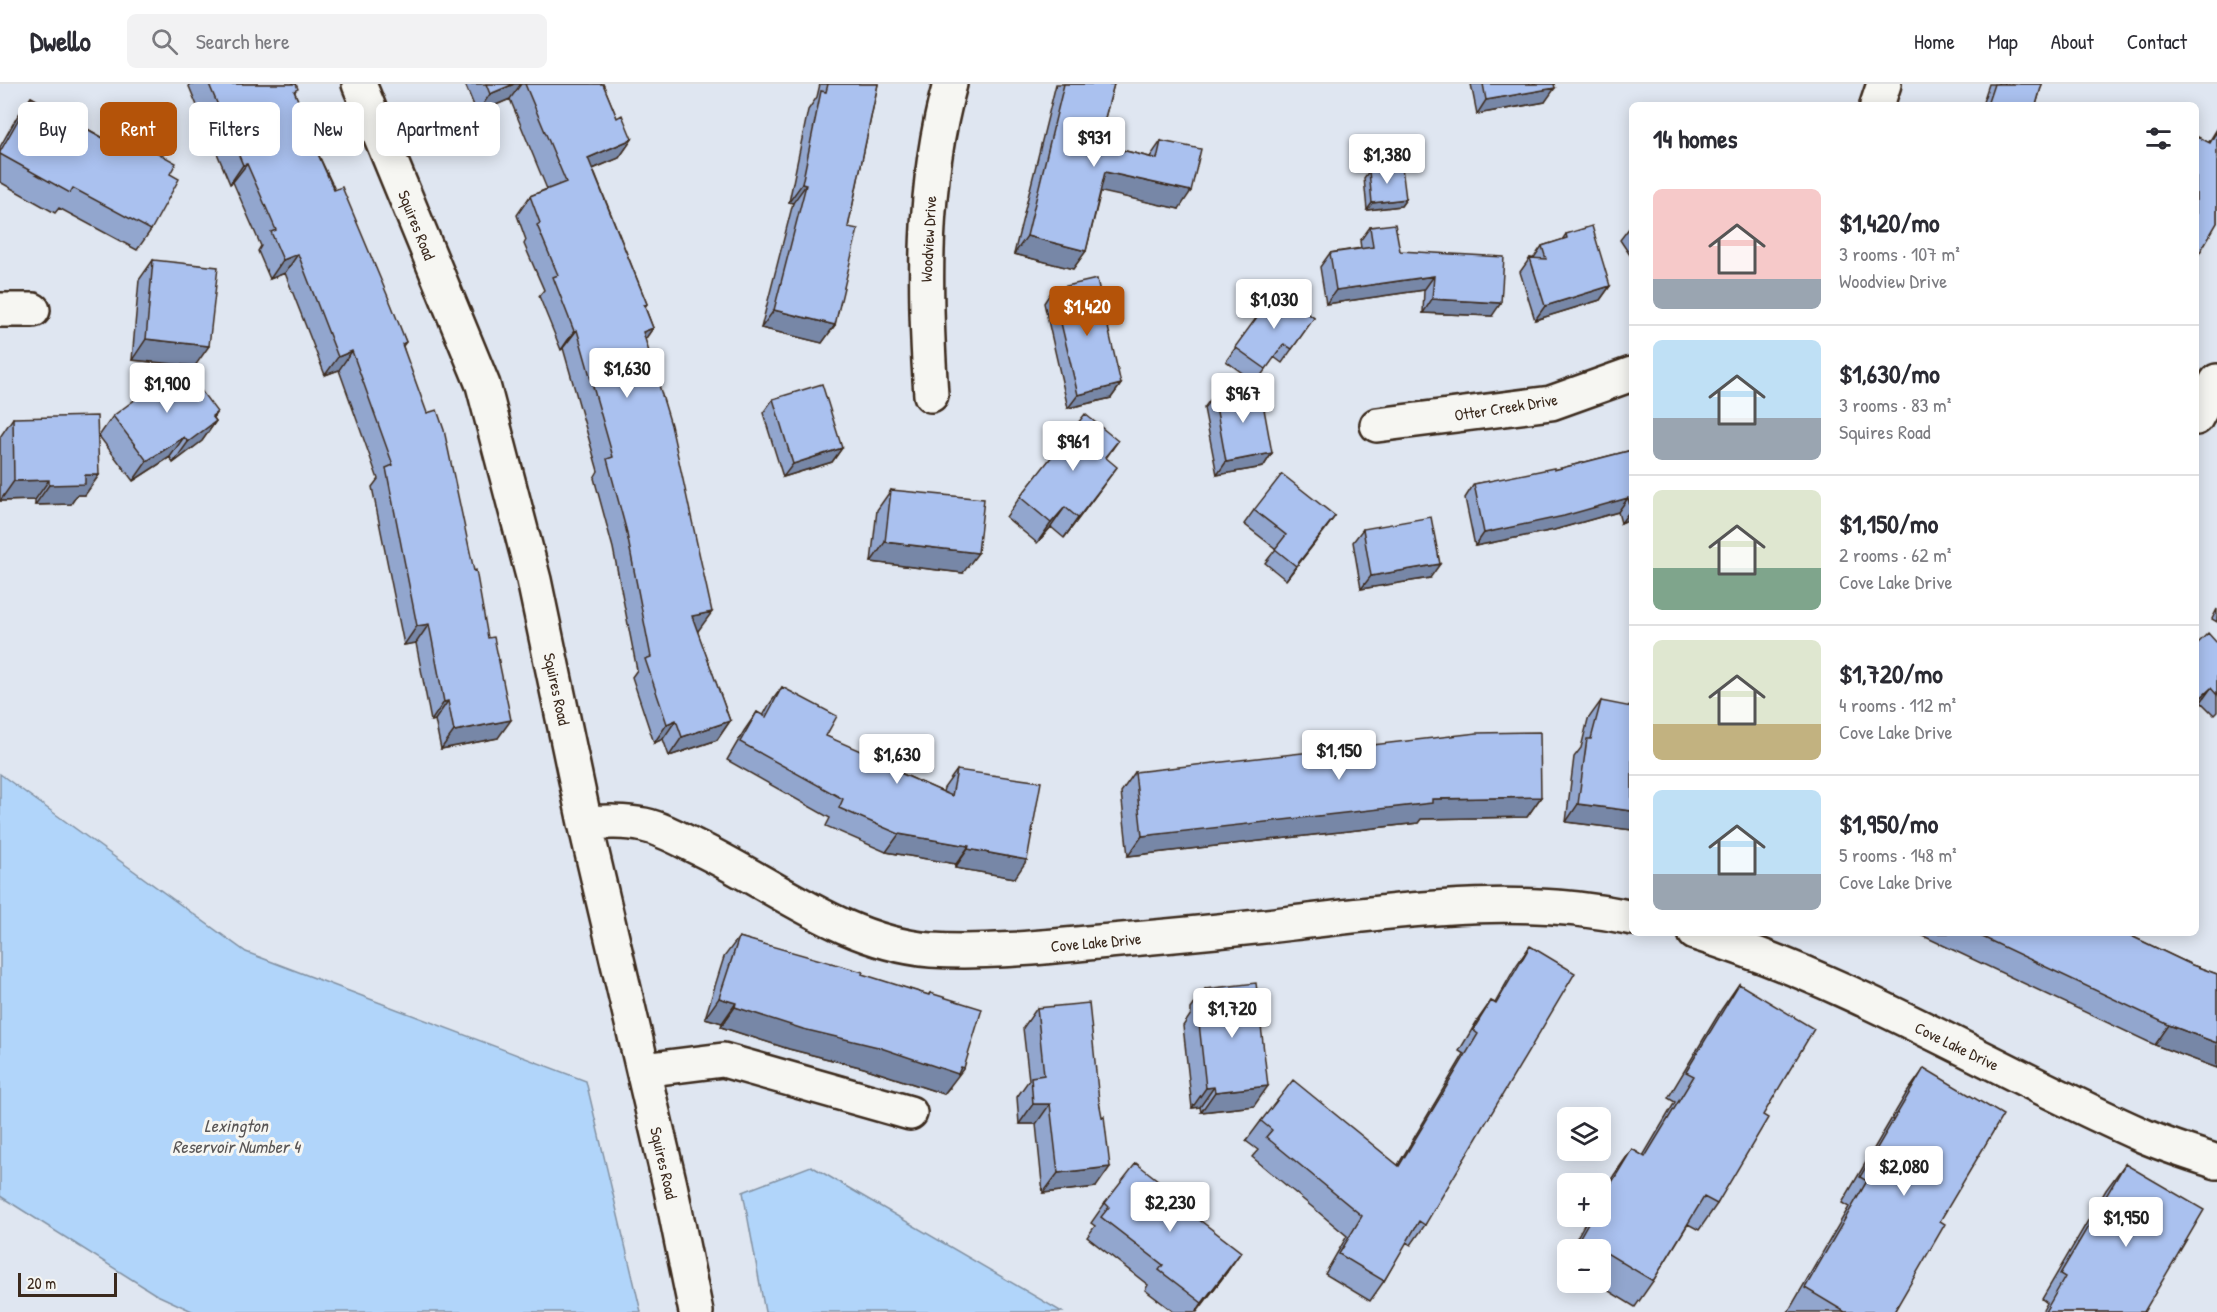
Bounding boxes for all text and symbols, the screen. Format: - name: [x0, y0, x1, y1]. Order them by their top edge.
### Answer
- search box: [127, 14, 547, 68]
- text: Dwello: [30, 22, 91, 60]
- icon: search: [148, 25, 181, 58]
- text: Search here: [196, 26, 290, 56]
- text: Home: [1914, 27, 1955, 56]
- text: Map: [1988, 27, 2018, 56]
- text: About: [2051, 27, 2094, 56]
- text: Contact: [2127, 27, 2187, 56]
- chip: Buy: [18, 102, 88, 156]
- chip: Rent: [100, 102, 177, 156]
- chip: Filters: [189, 102, 280, 156]
- chip: New: [292, 102, 364, 156]
- chip: Apartment: [376, 102, 500, 156]
- pin: $931: [1058, 117, 1130, 168]
- text: 14 homes: [1653, 121, 1738, 156]
- icon: filters: [2142, 122, 2175, 155]
- text: $931: [1077, 123, 1111, 150]
- pin: $1,380: [1338, 134, 1436, 185]
- text: $1,380: [1363, 140, 1411, 167]
- street label: Squires Road: [393, 187, 441, 263]
- street label: Woodview Drive: [915, 195, 941, 283]
- text: $1,420/mo: [1839, 205, 1940, 240]
- icon: home: [1701, 213, 1773, 285]
- text: 3 rooms · 107 m²: [1839, 240, 1960, 267]
- text: Woodview Drive: [1839, 267, 1947, 294]
- pin: $1,030: [1225, 279, 1323, 330]
- text: $1,030: [1250, 285, 1298, 312]
- pin: $1,420: [1038, 286, 1136, 337]
- text: $1,420: [1063, 292, 1111, 319]
- pin: $1,630: [578, 348, 676, 399]
- text: $1,630: [603, 354, 651, 381]
- text: $1,630/mo: [1839, 356, 1940, 391]
- pin: $1,900: [118, 363, 216, 414]
- icon: home: [1701, 364, 1773, 436]
- text: $1,900: [144, 369, 190, 396]
- pin: $967: [1207, 373, 1279, 424]
- text: $967: [1225, 379, 1261, 406]
- street label: Otter Creek Drive: [1453, 388, 1560, 426]
- text: 3 rooms · 83 m²: [1839, 391, 1951, 418]
- text: Squires Road: [1839, 418, 1931, 445]
- pin: $961: [1037, 421, 1109, 472]
- text: $961: [1057, 427, 1089, 454]
- text: $1,150/mo: [1839, 506, 1938, 541]
- icon: home: [1701, 514, 1773, 586]
- text: 2 rooms · 62 m²: [1839, 541, 1951, 568]
- text: Cove Lake Drive: [1839, 568, 1952, 595]
- street label: Squires Road: [539, 651, 575, 727]
- text: $1,720/mo: [1839, 656, 1943, 691]
- icon: home: [1701, 664, 1773, 736]
- text: 4 rooms · 112 m²: [1839, 691, 1956, 718]
- text: Cove Lake Drive: [1839, 718, 1952, 745]
- pin: $1,150: [1290, 730, 1388, 781]
- pin: $1,630: [848, 734, 946, 785]
- text: $1,150: [1316, 736, 1362, 763]
- text: $1,630: [873, 740, 921, 767]
- text: $1,950/mo: [1839, 806, 1938, 841]
- icon: home: [1701, 814, 1773, 886]
- text: 5 rooms · 148 m²: [1839, 841, 1957, 868]
- text: Cove Lake Drive: [1839, 868, 1952, 895]
- street label: Cove Lake Drive: [1050, 927, 1143, 957]
- pin: $1,720: [1183, 988, 1281, 1039]
- text: $1,720: [1207, 994, 1257, 1021]
- street label: Cove Lake Drive: [1911, 1016, 2003, 1076]
- map controls: [1557, 1107, 1611, 1293]
- button: layers: [1557, 1107, 1611, 1161]
- water label: Lexington Reservoir Number 4: [172, 1113, 302, 1159]
- street label: Squires Road: [645, 1125, 683, 1201]
- pin: $2,080: [1855, 1146, 1953, 1197]
- text: $2,080: [1879, 1152, 1929, 1179]
- button: +: [1557, 1173, 1611, 1227]
- pin: $2,230: [1121, 1182, 1219, 1233]
- text: $2,230: [1145, 1188, 1195, 1215]
- pin: $1,950: [2077, 1197, 2175, 1248]
- text: $1,950: [2103, 1203, 2149, 1230]
- button: −: [1557, 1239, 1611, 1293]
- scale bar: [18, 1270, 117, 1298]
- text: 20 m: [27, 1272, 56, 1294]

